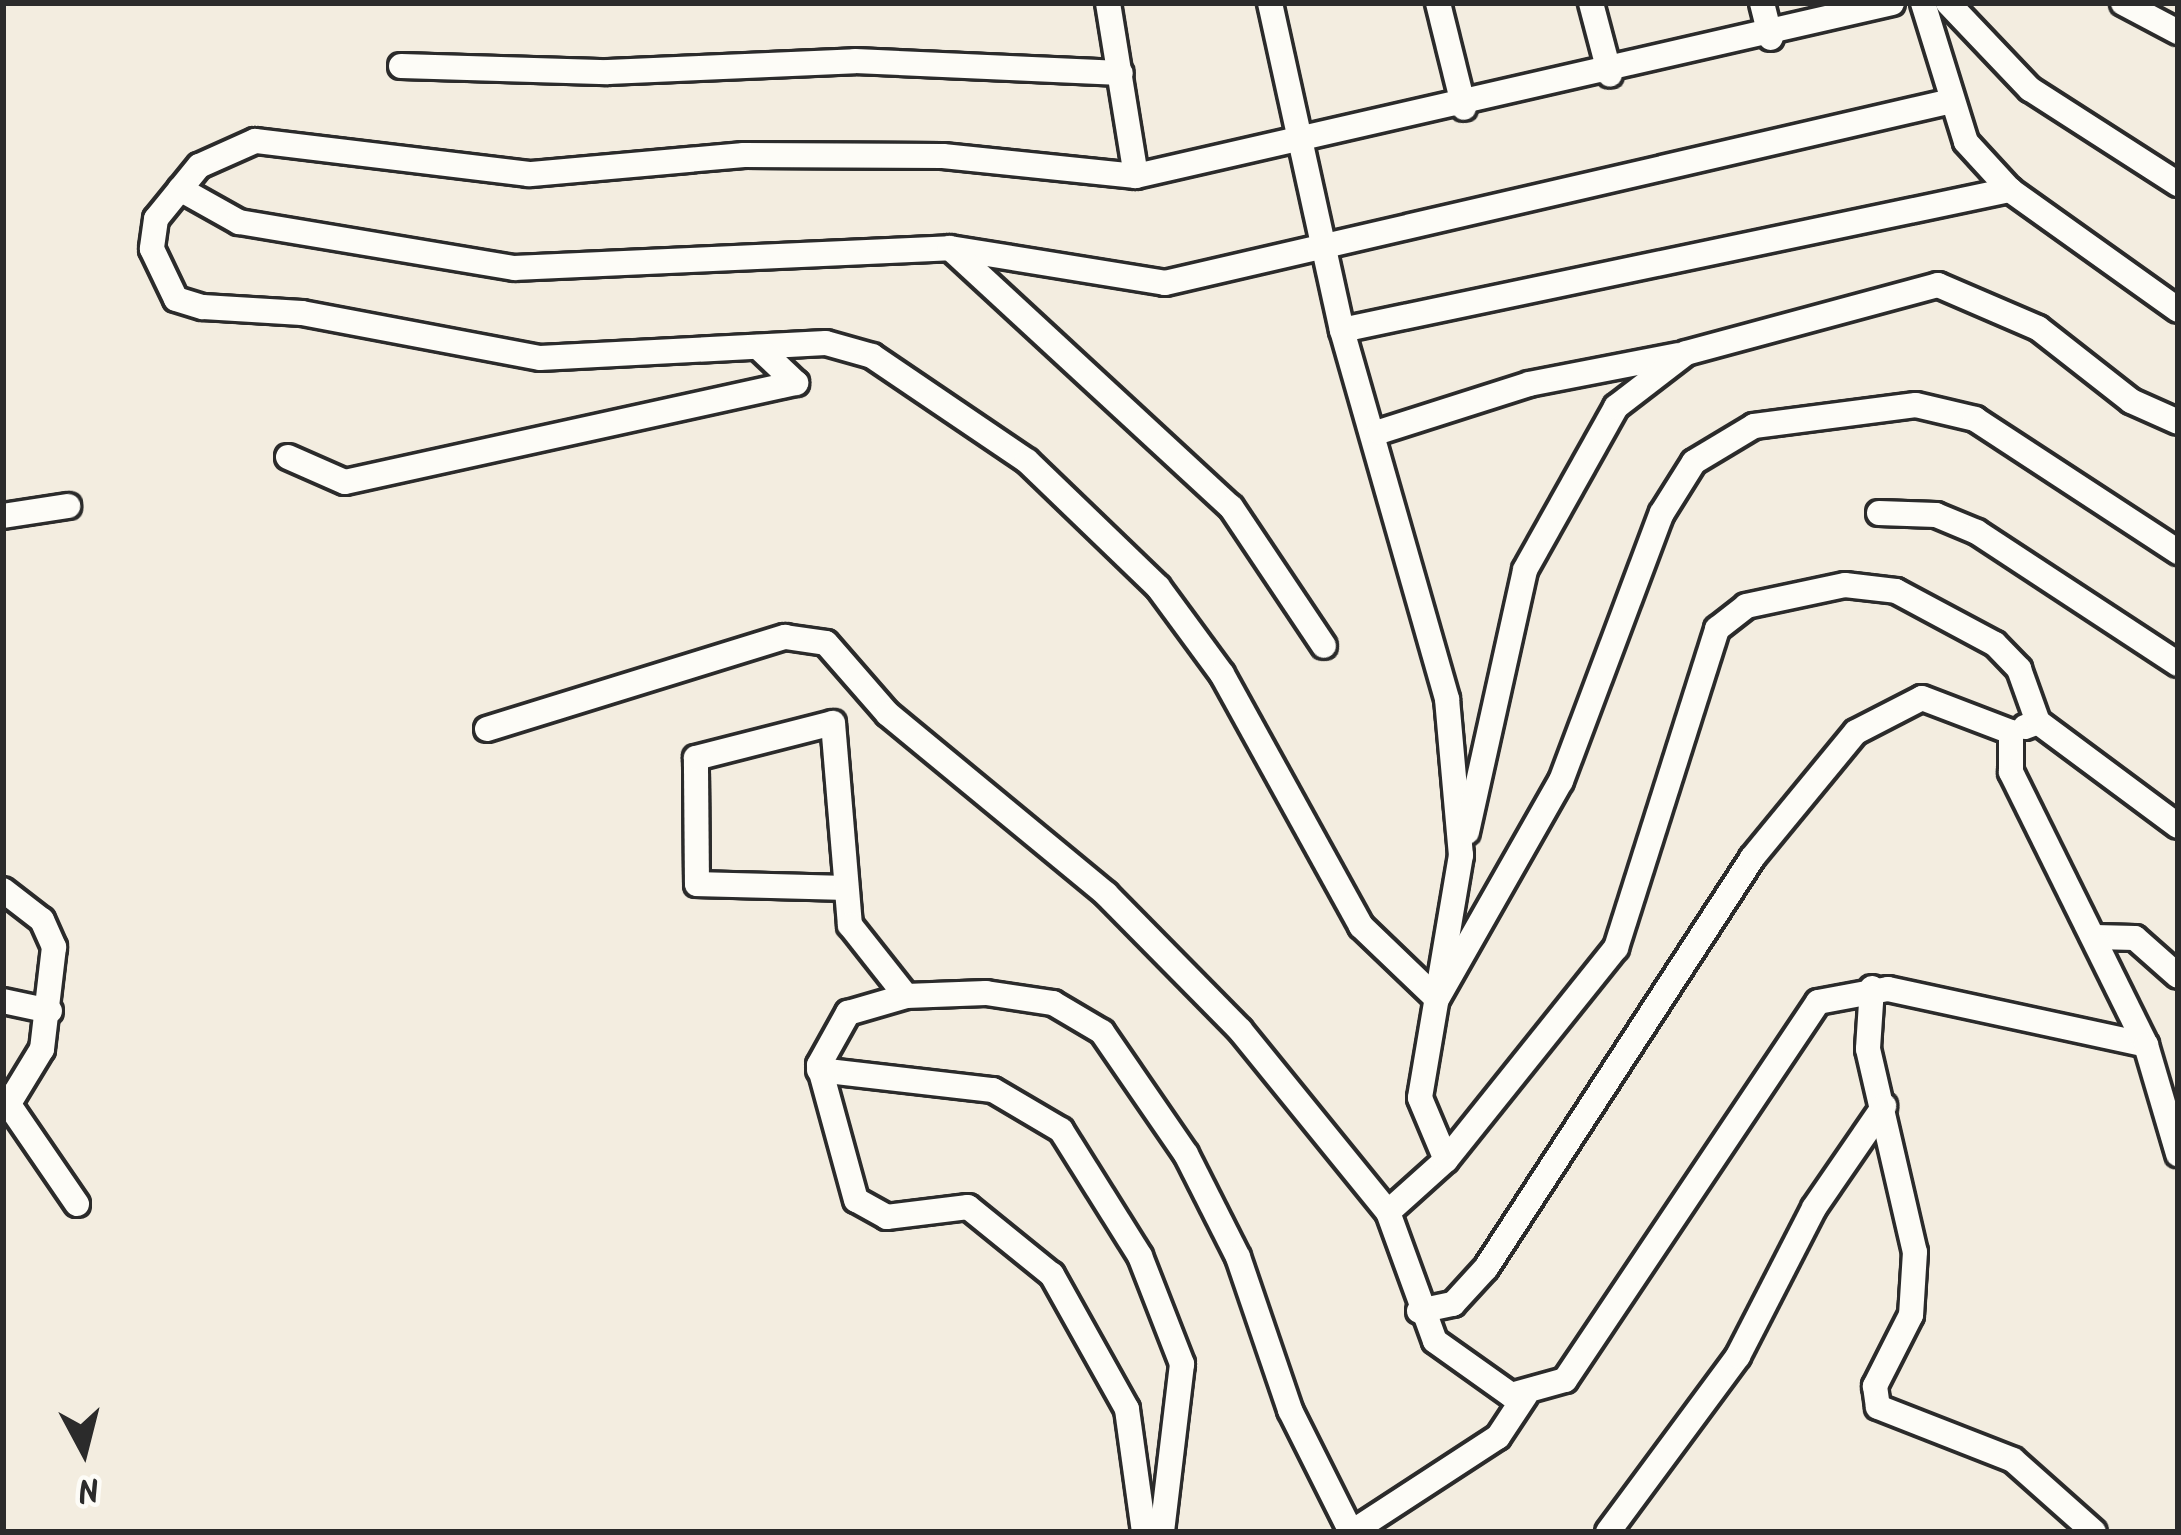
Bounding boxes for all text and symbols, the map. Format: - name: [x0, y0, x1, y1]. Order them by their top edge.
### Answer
- north arrow: [24, 1391, 144, 1511]
- text: N: [75, 1460, 102, 1515]

